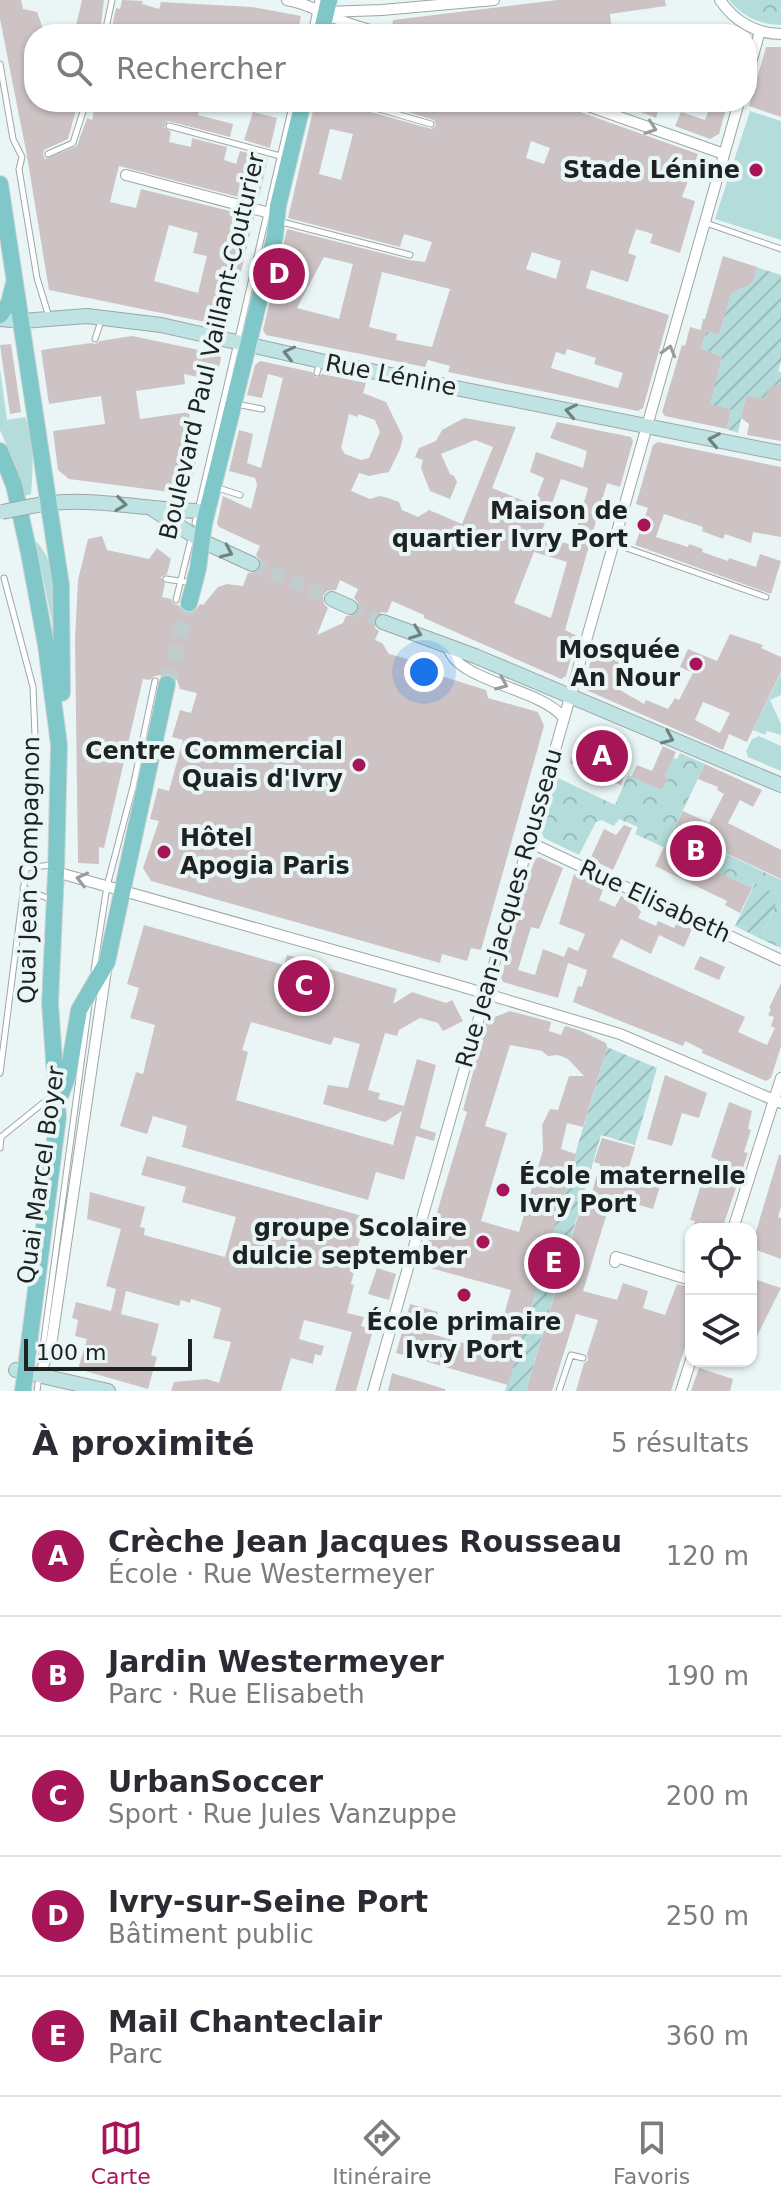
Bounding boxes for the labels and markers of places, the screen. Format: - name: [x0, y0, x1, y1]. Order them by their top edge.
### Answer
- place label: Stade Lénine: [563, 156, 740, 184]
- marker: Stade Lénine: [747, 161, 765, 179]
- pin: D: [253, 244, 305, 304]
- place label: Maison de quartier Ivry Port: [392, 497, 628, 553]
- marker: Maison de quartier Ivry Port: [635, 516, 653, 534]
- place label: Mosquée An Nour: [559, 636, 680, 692]
- marker: Mosquée An Nour: [687, 655, 705, 673]
- pin: A: [576, 726, 628, 786]
- place label: Centre Commercial Quais d'Ivry: [85, 737, 343, 793]
- marker: Centre Commercial Quais d'Ivry: [350, 756, 368, 774]
- pin: B: [670, 821, 722, 881]
- place label: Hôtel Apogia Paris: [180, 824, 350, 880]
- marker: Hôtel Apogia Paris: [155, 843, 173, 861]
- pin: C: [278, 956, 330, 1016]
- place label: École maternelle Ivry Port: [519, 1161, 746, 1218]
- marker: École maternelle Ivry Port: [494, 1181, 512, 1199]
- place label: groupe Scolaire dulcie september: [232, 1214, 467, 1270]
- marker: groupe Scolaire dulcie september: [474, 1233, 492, 1251]
- pin: E: [528, 1233, 580, 1293]
- marker: École primaire Ivry Port: [455, 1286, 473, 1304]
- place label: École primaire Ivry Port: [367, 1307, 561, 1364]

